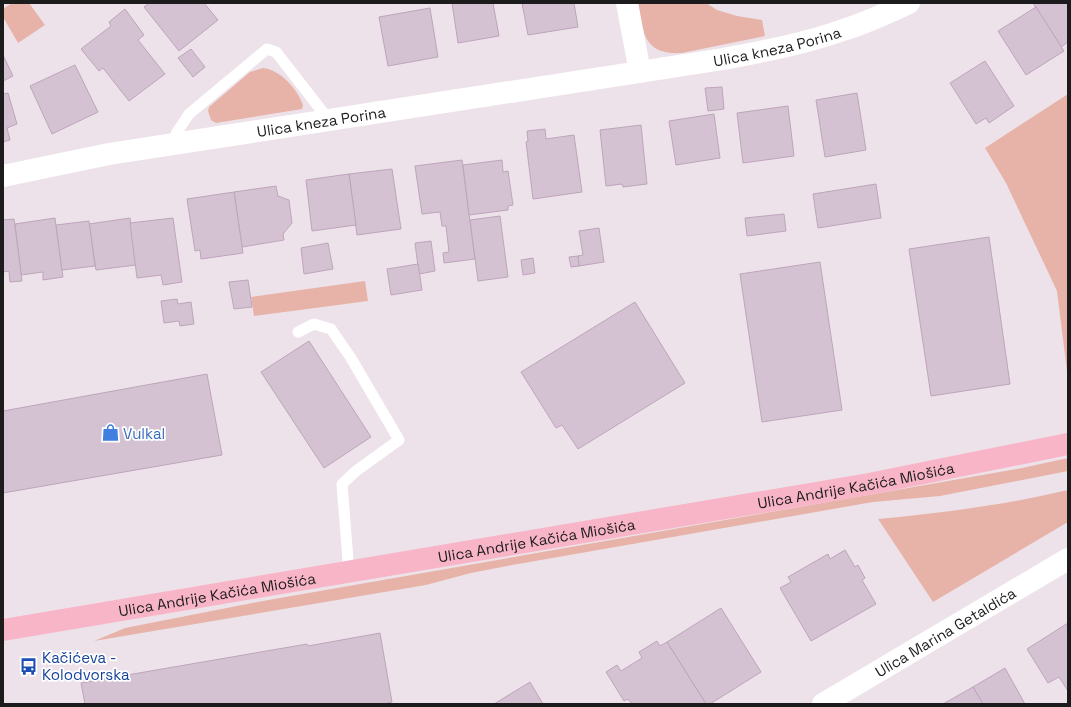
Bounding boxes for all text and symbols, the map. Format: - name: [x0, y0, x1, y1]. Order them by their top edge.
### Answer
- street label: Ulica kneza Porina: [712, 22, 844, 70]
- street label: Ulica kneza Porina: [255, 102, 387, 141]
- shop icon: Vulkal: [100, 423, 120, 443]
- place label: Vulkal: [123, 424, 165, 443]
- street label: Ulica Andrije Kačića Miošića: [756, 458, 956, 512]
- street label: Ulica Andrije Kačića Miošića: [436, 514, 637, 566]
- street label: Ulica Andrije Kačića Miošića: [117, 568, 317, 620]
- street label: Ulica Marina Getaldića: [871, 583, 1019, 681]
- place label: Kačićeva - Kolodvorska: [42, 648, 130, 684]
- bus stop icon: Kačićeva - Kolodvorska: [19, 656, 39, 676]

